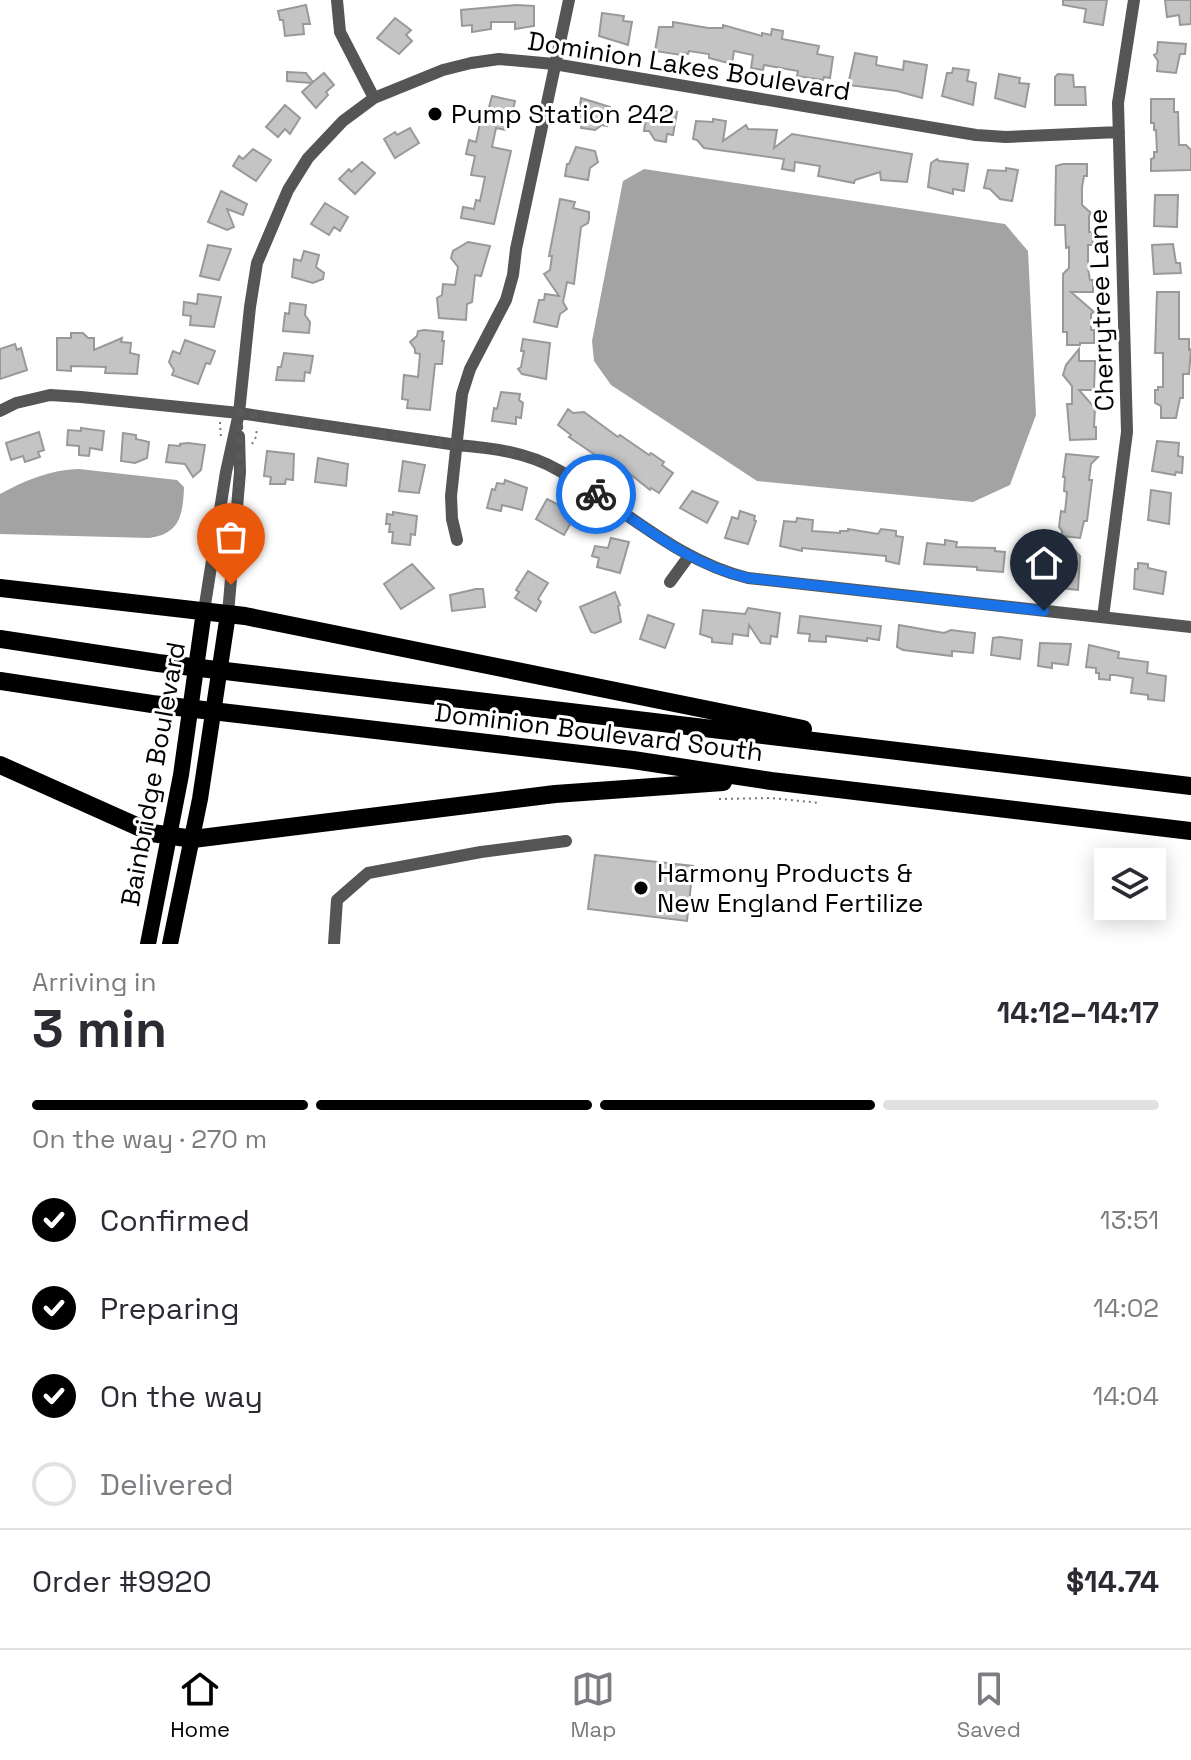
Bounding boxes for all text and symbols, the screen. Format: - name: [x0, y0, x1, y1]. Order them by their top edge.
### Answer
- street label: Dominion Lakes Boulevard: [525, 24, 853, 108]
- place label: Pump Station 242: [451, 97, 674, 131]
- marker: Pump Station 242: [426, 105, 444, 123]
- street label: Cherrytree Lane: [1080, 208, 1122, 412]
- courier: [556, 454, 636, 534]
- icon: bike: [574, 472, 618, 516]
- pin: [197, 503, 265, 585]
- icon: bag: [209, 515, 253, 559]
- pin: [1010, 529, 1078, 611]
- icon: home: [1022, 541, 1066, 585]
- street label: Bainbridge Boulevard: [113, 639, 193, 909]
- street label: Dominion Boulevard South: [433, 695, 765, 769]
- map controls: [1094, 848, 1166, 920]
- button: layers: [1094, 848, 1166, 920]
- place label: Harmony Products & New England Fertilize: [657, 856, 923, 920]
- marker: Harmony Products & New England Fertilize: [632, 879, 650, 897]
- text: Arriving in: [32, 965, 156, 999]
- text: 14:12–14:17: [997, 993, 1159, 1032]
- text: 3 min: [32, 996, 167, 1062]
- text: On the way · 270 m: [32, 1122, 267, 1156]
- icon: check: [32, 1198, 76, 1242]
- text: Confirmed: [100, 1201, 250, 1240]
- text: 13:51: [1100, 1203, 1159, 1237]
- icon: check: [32, 1286, 76, 1330]
- text: Preparing: [100, 1289, 239, 1328]
- text: 14:02: [1093, 1291, 1159, 1325]
- icon: check: [32, 1374, 76, 1418]
- text: On the way: [100, 1377, 263, 1416]
- text: 14:04: [1092, 1379, 1159, 1413]
- text: Delivered: [100, 1465, 234, 1504]
- text: Order #9920: [32, 1562, 212, 1601]
- text: $14.74: [1066, 1562, 1159, 1601]
- tab: Home: [170, 1667, 230, 1743]
- tab: Map: [570, 1667, 616, 1743]
- tab: Saved: [957, 1667, 1021, 1743]

